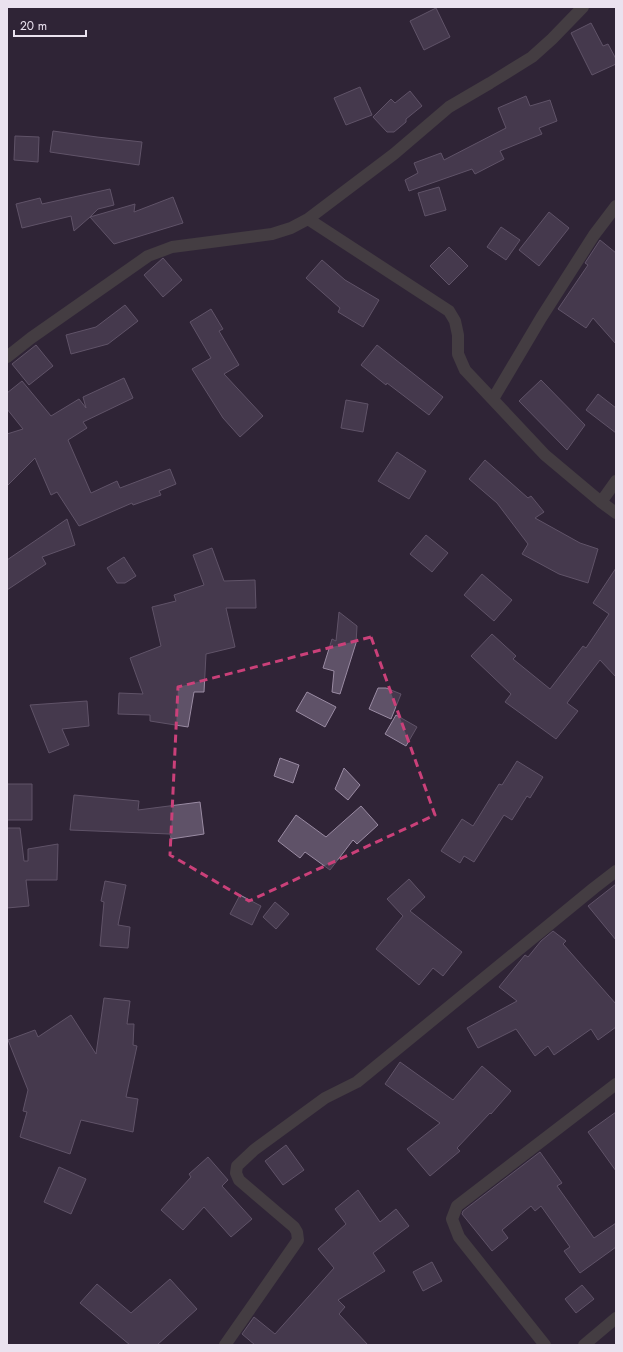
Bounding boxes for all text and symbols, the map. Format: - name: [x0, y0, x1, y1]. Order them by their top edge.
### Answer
- scale bar: [14, 12, 86, 38]
- text: 20 m: [20, 17, 47, 35]

